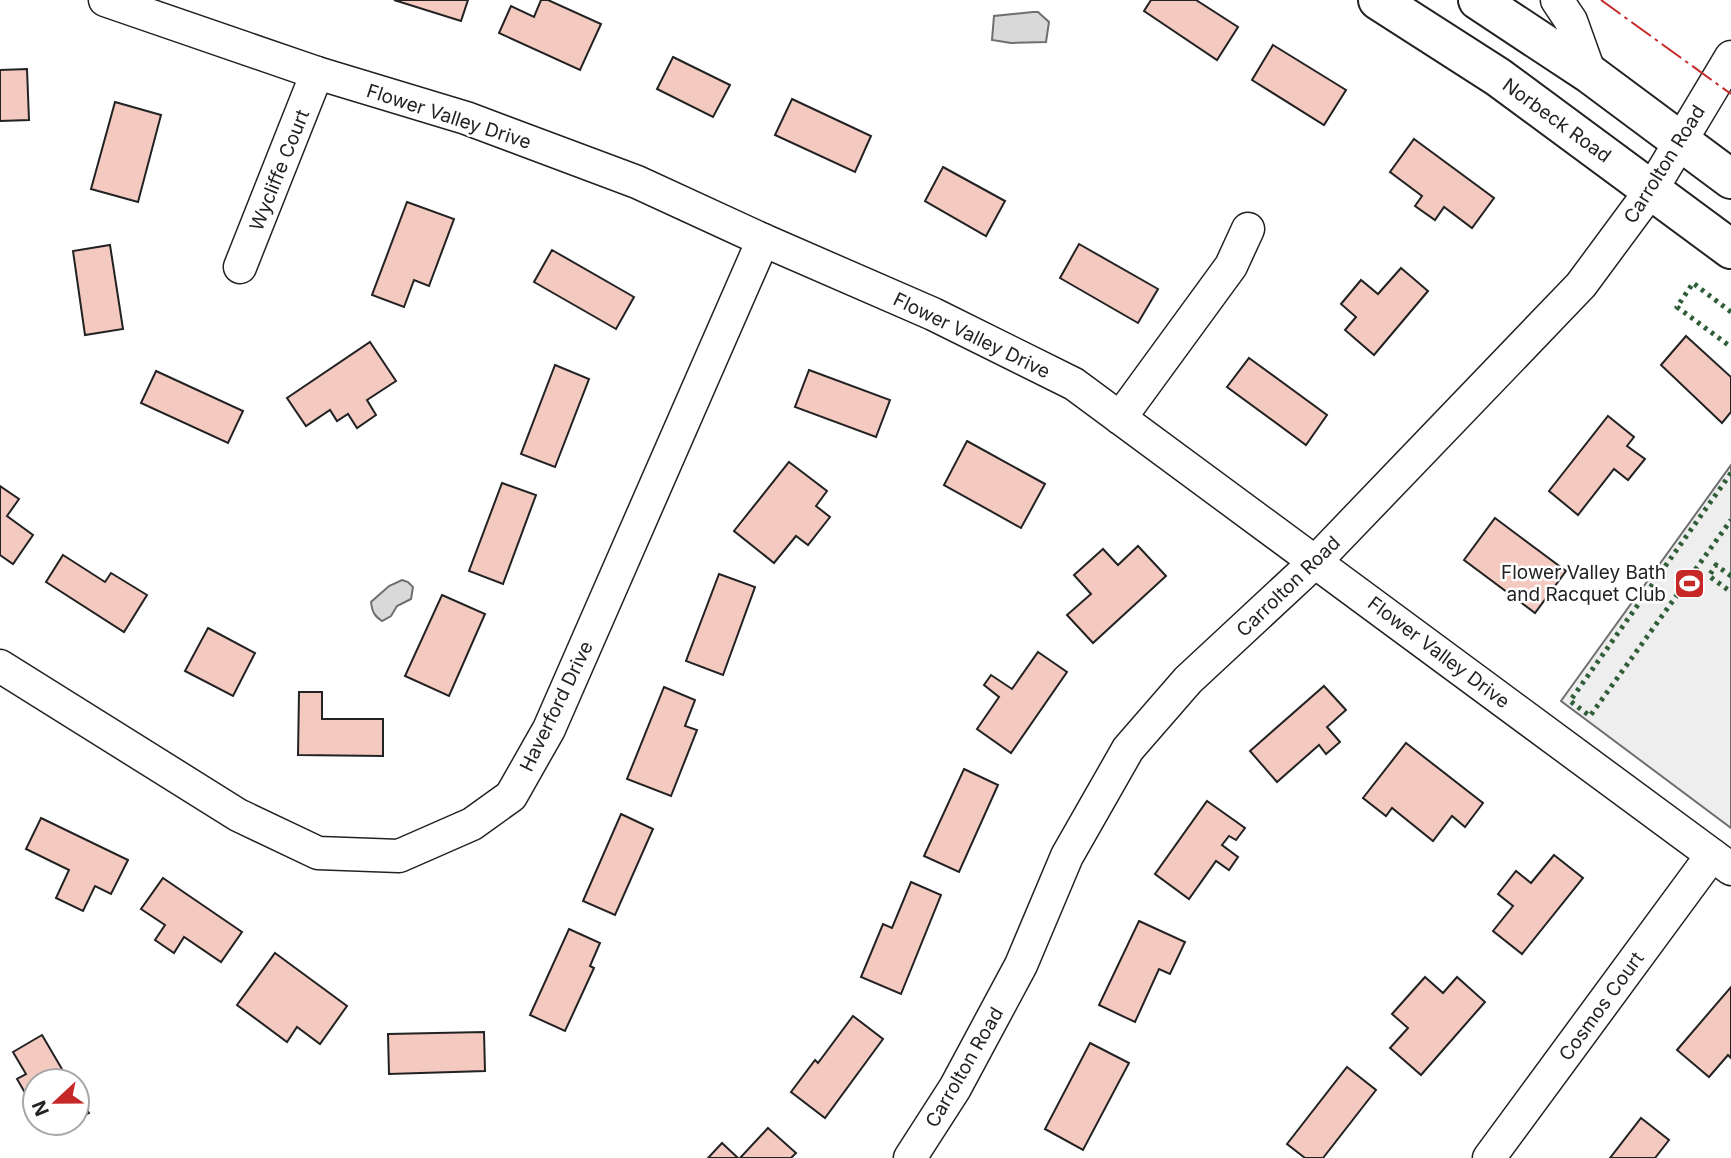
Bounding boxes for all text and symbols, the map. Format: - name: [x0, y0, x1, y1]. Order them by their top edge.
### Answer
- street label: Norbeck Road: [1498, 73, 1615, 167]
- street label: Flower Valley Drive: [364, 79, 534, 154]
- street label: Carrolton Road: [1619, 101, 1710, 228]
- street label: Wycliffe Court: [245, 106, 314, 234]
- street label: Flower Valley Drive: [890, 288, 1054, 383]
- street label: Carrolton Road: [1232, 531, 1345, 641]
- place label: Flower Valley Bath and Racquet Club: [1501, 561, 1666, 606]
- sports icon: Flower Valley Bath and Racquet Club: [1672, 566, 1706, 600]
- street label: Flower Valley Drive: [1363, 592, 1514, 713]
- street label: Haverford Drive: [515, 637, 598, 775]
- street label: Cosmos Court: [1554, 947, 1649, 1065]
- street label: Carrolton Road: [921, 1003, 1008, 1131]
- north arrow: [21, 1067, 91, 1137]
- text: N: [27, 1097, 54, 1119]

